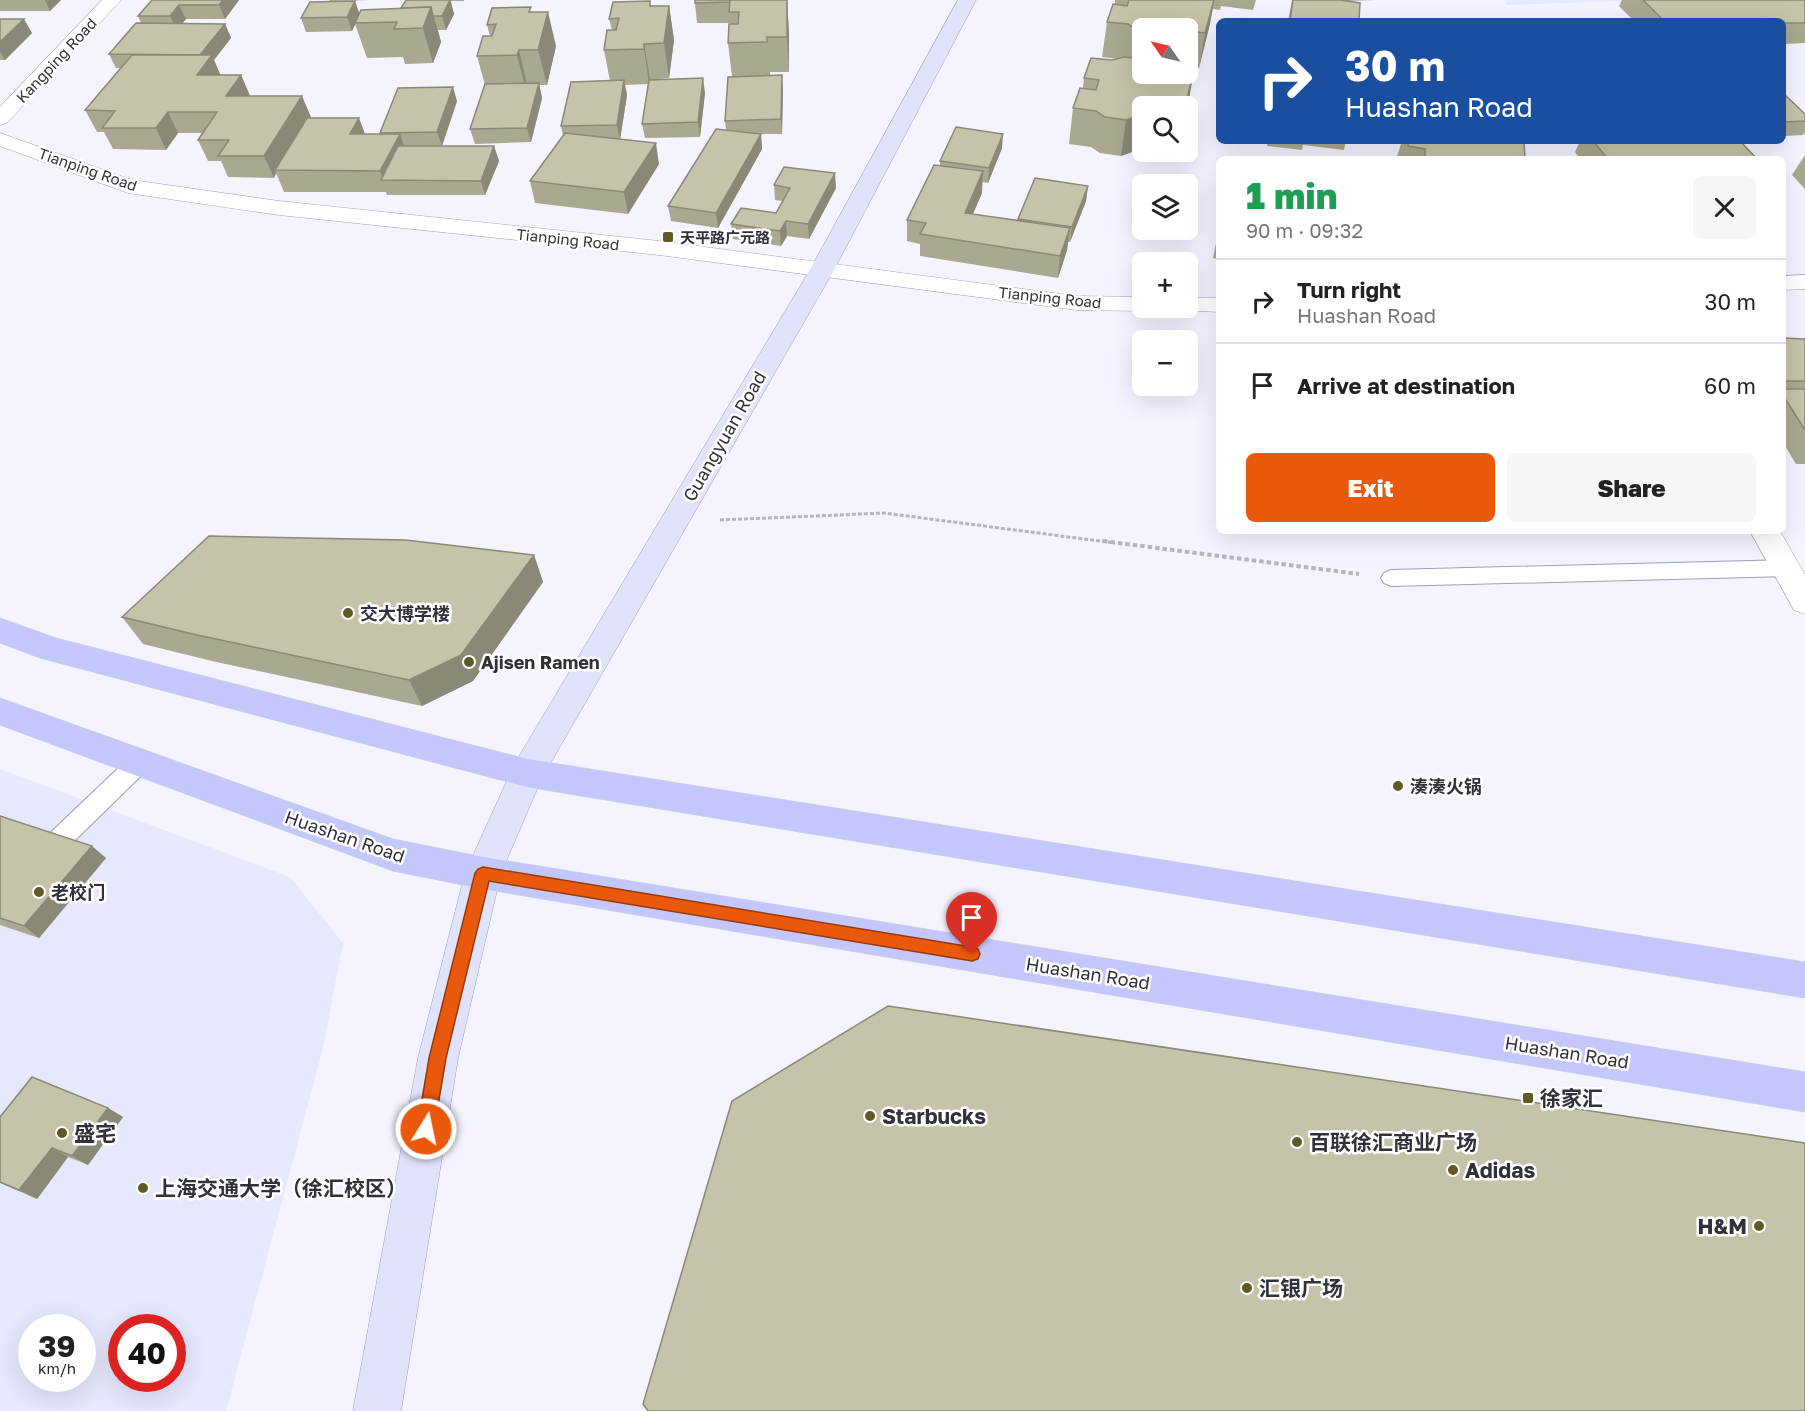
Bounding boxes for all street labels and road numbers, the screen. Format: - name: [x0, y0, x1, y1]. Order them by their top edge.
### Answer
- street label: Kangping Road: [12, 14, 100, 106]
- street label: Tianping Road: [36, 144, 140, 194]
- street label: Tianping Road: [516, 225, 620, 253]
- street label: Tianping Road: [998, 283, 1102, 311]
- street label: Guangyuan Road: [678, 367, 770, 505]
- street label: Huashan Road: [282, 805, 408, 867]
- street label: Huashan Road: [1024, 952, 1152, 994]
- street label: Huashan Road: [1503, 1031, 1631, 1073]

